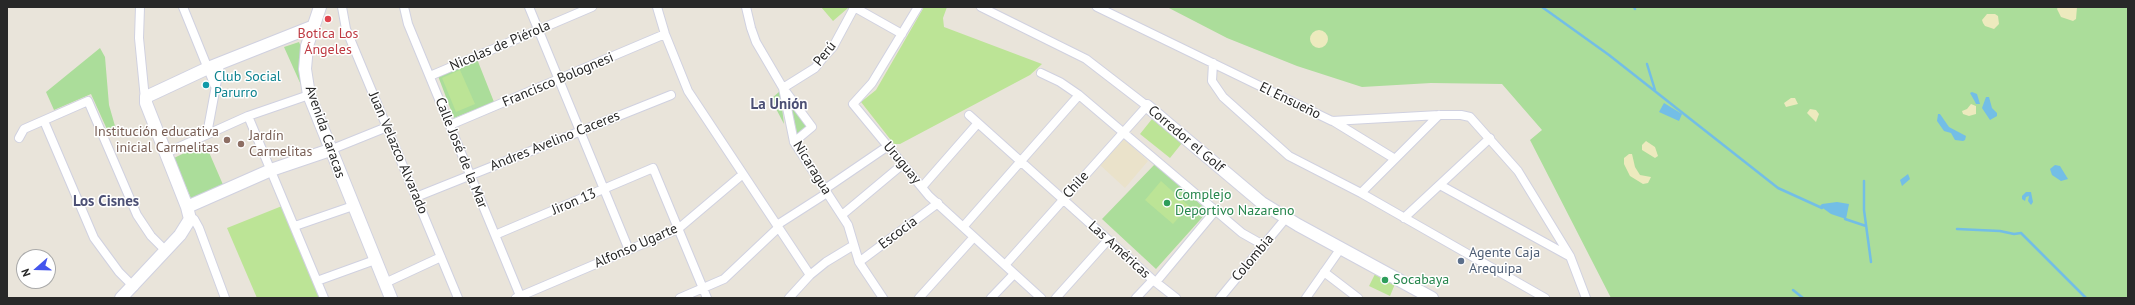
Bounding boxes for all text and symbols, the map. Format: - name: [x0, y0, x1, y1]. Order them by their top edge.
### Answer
- marker: Botica Los Ángeles: [323, 14, 333, 24]
- street label: Nicolas de Piérola: [447, 17, 553, 75]
- place label: Botica Los Ángeles: [298, 26, 358, 58]
- street label: Perú: [810, 38, 840, 70]
- street label: Francisco Bolognesi: [500, 49, 616, 111]
- place label: Club Social Parurro: [214, 69, 281, 102]
- street label: El Ensueño: [1257, 79, 1323, 123]
- marker: Club Social Parurro: [201, 80, 211, 90]
- street label: Avenida Caracas: [301, 84, 349, 180]
- street label: Juan Velazco Alvarado: [365, 89, 431, 217]
- street label: Calle José de la Mar: [431, 95, 491, 211]
- district label: La Unión: [751, 96, 807, 114]
- street label: Corredor el Golf: [1144, 102, 1228, 176]
- street label: Andres Avelino Caceres: [488, 107, 622, 175]
- place label: Institución educativa inicial Carmelitas: [94, 124, 219, 156]
- place label: Jardín Carmelitas: [249, 128, 312, 160]
- marker: Institución educativa inicial Carmelitas: [222, 135, 232, 145]
- street label: Nicaragua: [789, 138, 835, 198]
- street label: Uruguay: [880, 138, 924, 188]
- marker: Jardín Carmelitas: [236, 139, 246, 149]
- street label: Chile: [1060, 168, 1092, 202]
- street label: Jiron 13: [549, 185, 599, 219]
- place label: Complejo Deportivo Nazareno: [1175, 187, 1294, 220]
- district label: Los Cisnes: [73, 193, 139, 211]
- marker: Complejo Deportivo Nazareno: [1162, 198, 1172, 208]
- street label: Escocia: [875, 213, 921, 253]
- street label: Las Américas: [1084, 218, 1154, 282]
- street label: Alfonso Ugarte: [592, 220, 680, 272]
- street label: Colombia: [1228, 231, 1278, 285]
- place label: Agente Caja Arequipa: [1469, 245, 1540, 278]
- north arrow: [16, 249, 56, 289]
- marker: Agente Caja Arequipa: [1456, 256, 1466, 266]
- text: N: [18, 267, 33, 279]
- place label: Socabaya: [1393, 272, 1449, 288]
- marker: Socabaya: [1380, 275, 1390, 285]

